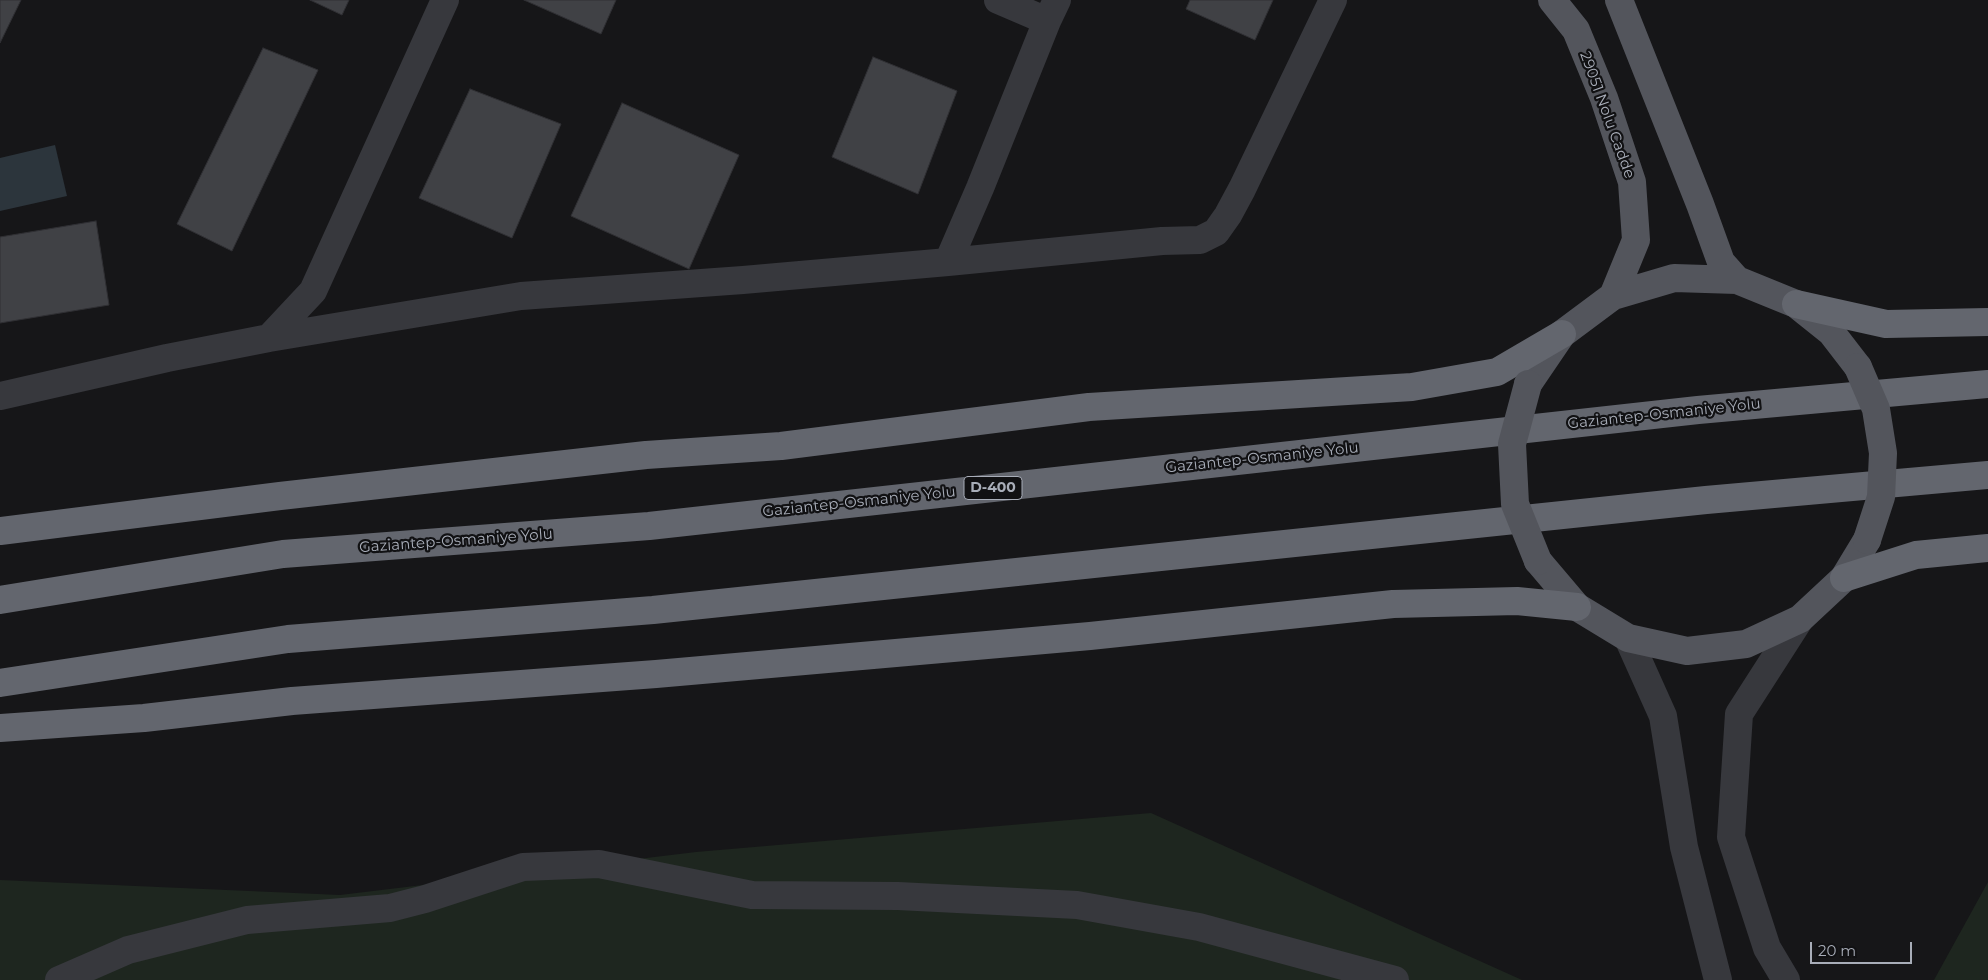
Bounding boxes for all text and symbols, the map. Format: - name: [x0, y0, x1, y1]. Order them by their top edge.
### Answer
- street label: 29051 Nolu Cadde: [1576, 49, 1638, 181]
- street label: Gaziantep-Osmaniye Yolu: [1567, 395, 1761, 433]
- street label: Gaziantep-Osmaniye Yolu: [1165, 439, 1359, 477]
- road number: D-400: [964, 476, 1022, 499]
- street label: Gaziantep-Osmaniye Yolu: [762, 483, 956, 521]
- street label: Gaziantep-Osmaniye Yolu: [359, 525, 553, 557]
- scale bar: [1813, 932, 1916, 964]
- text: 20 m: [1818, 941, 1856, 960]

